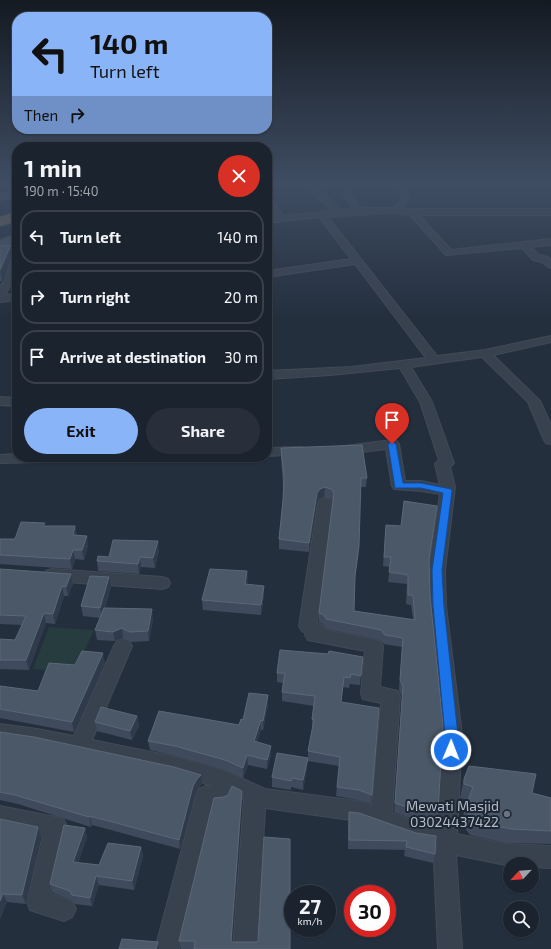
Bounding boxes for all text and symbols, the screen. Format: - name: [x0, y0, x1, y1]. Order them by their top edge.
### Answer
- text: 140 m: [90, 26, 168, 60]
- icon: left: [24, 28, 76, 80]
- text: Turn left: [90, 60, 160, 82]
- icon: right: [66, 104, 88, 126]
- text: Then: [24, 106, 58, 124]
- text: 1 min: [24, 153, 82, 182]
- button: close: [218, 155, 260, 197]
- text: 190 m · 15:40: [24, 183, 99, 199]
- icon: left: [26, 226, 48, 248]
- text: Turn left: [60, 228, 121, 246]
- text: 140 m: [217, 228, 258, 246]
- icon: right: [26, 286, 48, 308]
- text: Turn right: [60, 288, 130, 306]
- text: 20 m: [224, 288, 258, 306]
- icon: arrive: [26, 346, 48, 368]
- text: Arrive at destination: [60, 348, 206, 366]
- text: 30 m: [224, 348, 258, 366]
- pin: [375, 403, 409, 444]
- button: Exit: [24, 408, 138, 454]
- button: Share: [146, 408, 260, 454]
- icon: arrive: [381, 409, 403, 431]
- position arrow: [430, 729, 472, 771]
- place label: Mewati Masjid 03024437422: [406, 797, 499, 830]
- marker: Mewati Masjid 03024437422: [502, 809, 512, 819]
- north arrow: [503, 857, 539, 893]
- map controls: [503, 857, 539, 937]
- speed limit sign: 30: [344, 885, 396, 937]
- text: 27: [299, 894, 321, 918]
- button: search: [503, 901, 539, 937]
- text: km/h: [298, 915, 322, 927]

